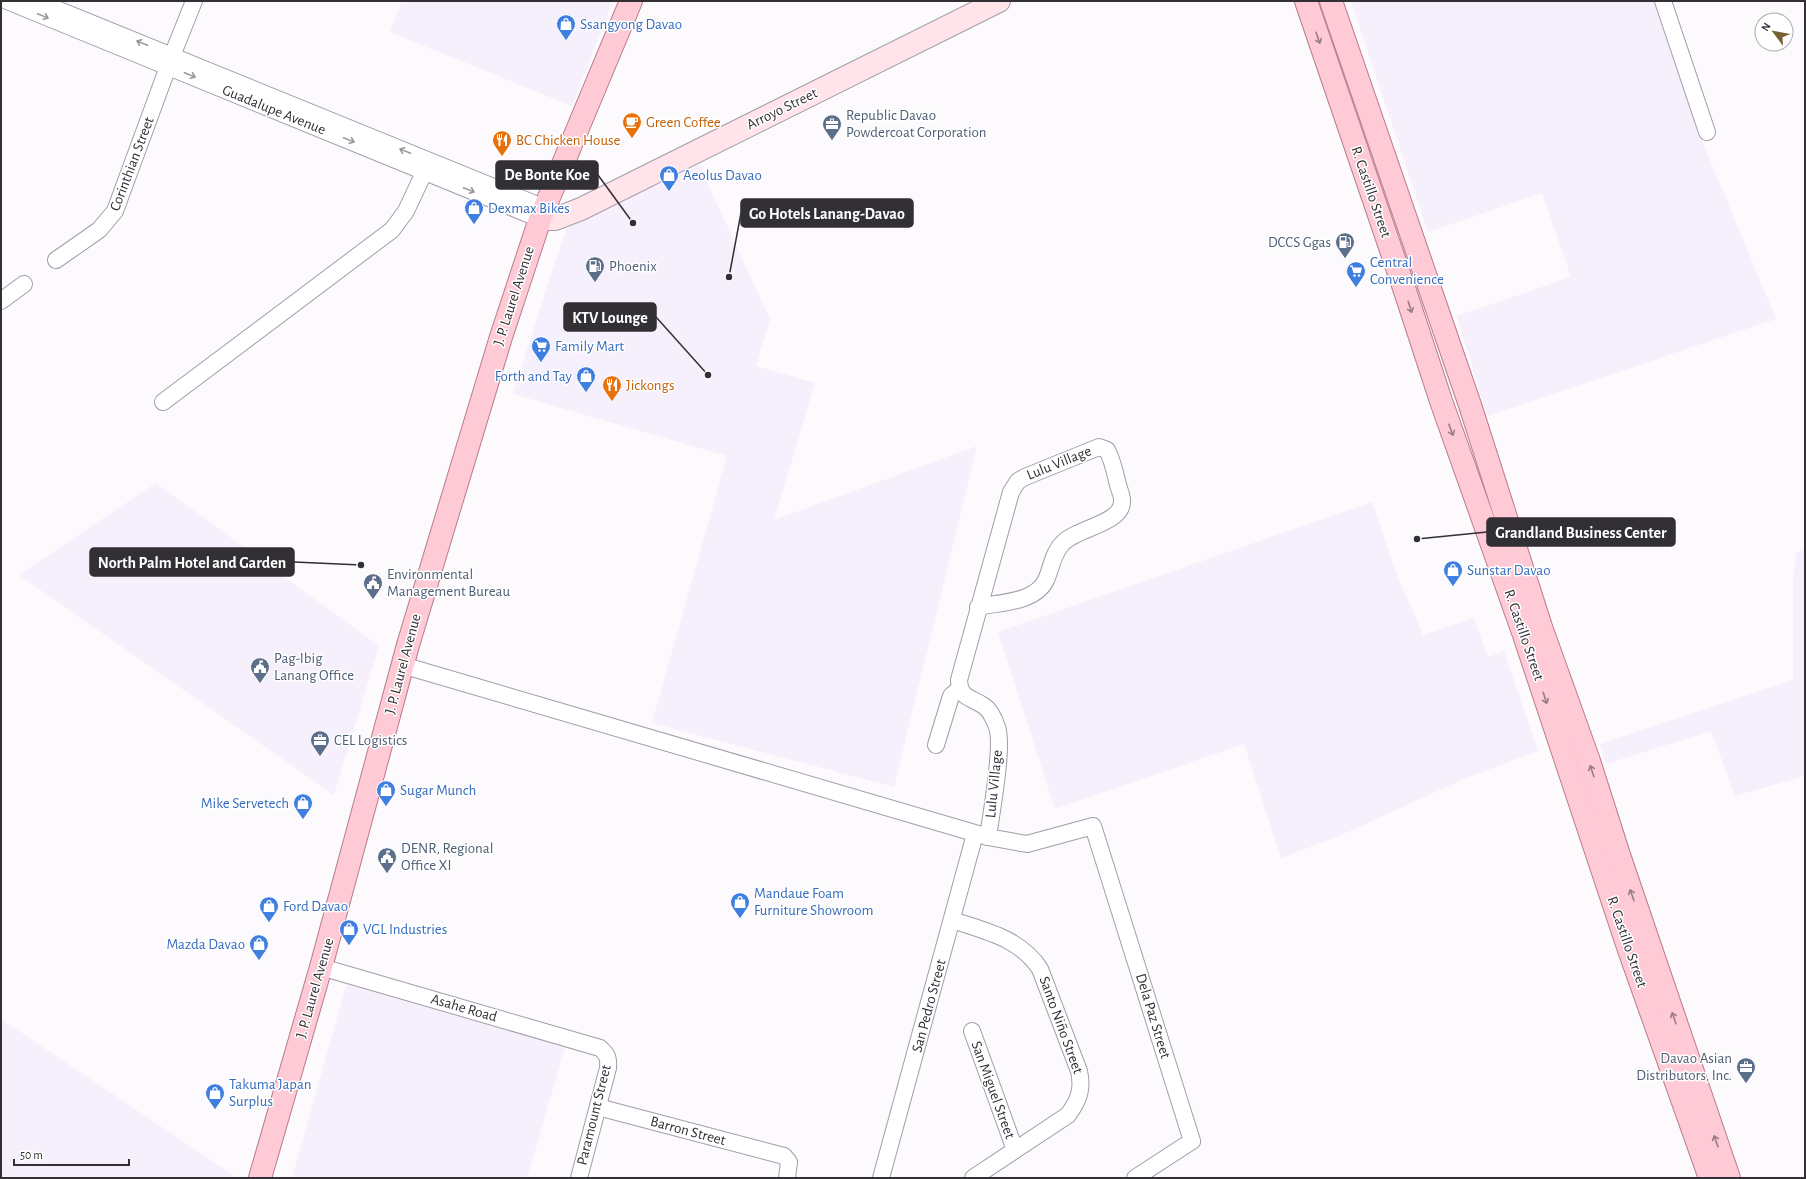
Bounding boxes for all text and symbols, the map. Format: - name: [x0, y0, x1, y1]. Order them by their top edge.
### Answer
- one-way arrow: [37, 12, 49, 20]
- north arrow: [1754, 12, 1794, 52]
- shop icon: Ssangyong Davao: [555, 13, 577, 41]
- place label: Ssangyong Davao: [580, 17, 682, 32]
- text: N: [1759, 21, 1773, 33]
- one-way arrow: [1315, 32, 1323, 44]
- one-way arrow: [136, 39, 148, 47]
- one-way arrow: [183, 72, 195, 80]
- street label: Guadalupe Avenue: [220, 82, 328, 138]
- street label: Arroyo Street: [744, 85, 820, 133]
- place label: Republic Davao Powdercoat Corporation: [846, 108, 986, 140]
- cafe icon: Green Coffee: [621, 111, 643, 139]
- office icon: Republic Davao Powdercoat Corporation: [821, 113, 843, 141]
- street label: Corinthian Street: [107, 115, 157, 213]
- place label: Green Coffee: [646, 115, 721, 130]
- restaurant icon: BC Chicken House: [491, 129, 513, 157]
- place label: BC Chicken House: [516, 133, 621, 148]
- one-way arrow: [343, 137, 355, 145]
- street label: R. Castillo Street: [1348, 144, 1394, 240]
- one-way arrow: [399, 146, 411, 154]
- callout: De Bonte Koe: [496, 161, 598, 189]
- shop icon: Aeolus Davao: [658, 164, 680, 192]
- text: De Bonte Koe: [504, 167, 590, 183]
- place label: Aeolus Davao: [683, 168, 762, 183]
- one-way arrow: [463, 186, 475, 194]
- shop icon: Dexmax Bikes: [463, 197, 485, 225]
- callout: Go Hotels Lanang-Davao: [741, 199, 913, 227]
- place label: Dexmax Bikes: [488, 201, 570, 216]
- text: Go Hotels Lanang-Davao: [749, 206, 905, 222]
- fuel station icon: DCCS Ggas: [1334, 231, 1356, 259]
- place label: DCCS Ggas: [1268, 235, 1331, 250]
- street label: J. P. Laurel Avenue: [491, 244, 537, 347]
- fuel station icon: Phoenix: [584, 255, 606, 283]
- place label: Central Convenience: [1370, 255, 1444, 287]
- place label: Phoenix: [609, 259, 657, 274]
- supermarket icon: Central Convenience: [1345, 260, 1367, 288]
- one-way arrow: [1407, 300, 1414, 313]
- callout: KTV Lounge: [564, 303, 656, 331]
- text: KTV Lounge: [572, 310, 648, 326]
- supermarket icon: Family Mart: [530, 335, 552, 363]
- place label: Family Mart: [555, 339, 624, 354]
- shop icon: Forth and Tay: [575, 365, 597, 393]
- place label: Forth and Tay: [495, 369, 573, 384]
- restaurant icon: Jickongs: [601, 374, 623, 402]
- place label: Jickongs: [626, 378, 674, 393]
- one-way arrow: [1448, 424, 1456, 436]
- street label: Lulu Village: [1024, 443, 1094, 483]
- callout: Grandland Business Center: [1487, 518, 1675, 546]
- text: Grandland Business Center: [1495, 525, 1667, 541]
- callout: North Palm Hotel and Garden: [90, 548, 294, 576]
- text: North Palm Hotel and Garden: [98, 555, 286, 571]
- shop icon: Sunstar Davao: [1442, 559, 1464, 587]
- place label: Sunstar Davao: [1467, 563, 1551, 578]
- place label: Environmental Management Bureau: [387, 567, 511, 599]
- public building icon: Environmental Management Bureau: [362, 572, 384, 600]
- street label: R. Castillo Street: [1501, 587, 1547, 683]
- street label: J. P. Laurel Avenue: [382, 612, 424, 716]
- place label: Pag-Ibig Lanang Office: [274, 651, 354, 683]
- public building icon: Pag-Ibig Lanang Office: [249, 656, 271, 684]
- one-way arrow: [1542, 692, 1550, 704]
- office icon: CEL Logistics: [309, 729, 331, 757]
- place label: CEL Logistics: [334, 733, 407, 748]
- street label: Lulu Village: [983, 749, 1005, 819]
- one-way arrow: [1588, 765, 1595, 778]
- shop icon: Sugar Munch: [375, 779, 397, 807]
- place label: Sugar Munch: [400, 783, 476, 798]
- shop icon: Mike Servetech: [292, 792, 314, 820]
- place label: Mike Servetech: [201, 796, 289, 811]
- place label: DENR, Regional Office XI: [401, 841, 493, 873]
- public building icon: DENR, Regional Office XI: [376, 846, 398, 874]
- place label: Mandaue Foam Furniture Showroom: [754, 886, 873, 918]
- one-way arrow: [1628, 889, 1636, 901]
- shop icon: Mandaue Foam Furniture Showroom: [729, 891, 751, 919]
- street label: R. Castillo Street: [1604, 894, 1650, 990]
- shop icon: Ford Davao: [258, 895, 280, 923]
- place label: Ford Davao: [283, 899, 348, 914]
- shop icon: VGL Industries: [338, 918, 360, 946]
- place label: VGL Industries: [363, 922, 447, 937]
- shop icon: Mazda Davao: [248, 933, 270, 961]
- street label: J. P. Laurel Avenue: [294, 936, 336, 1040]
- place label: Mazda Davao: [166, 937, 245, 952]
- street label: San Pedro Street: [909, 958, 949, 1054]
- street label: Dela Paz Street: [1133, 972, 1173, 1060]
- street label: Santo Niño Street: [1036, 974, 1086, 1076]
- street label: Asahe Road: [429, 991, 499, 1025]
- one-way arrow: [1670, 1012, 1678, 1024]
- street label: San Miguel Street: [968, 1039, 1018, 1141]
- place label: Davao Asian Distributors, Inc.: [1636, 1051, 1732, 1083]
- office icon: Davao Asian Distributors, Inc.: [1735, 1056, 1757, 1084]
- street label: Paramount Street: [574, 1063, 614, 1167]
- place label: Takuma Japan Surplus: [229, 1077, 311, 1109]
- shop icon: Takuma Japan Surplus: [204, 1082, 226, 1110]
- street label: Barron Street: [649, 1114, 727, 1148]
- one-way arrow: [1712, 1135, 1719, 1148]
- scale bar: [14, 1141, 129, 1167]
- text: 50 m: [20, 1149, 43, 1161]

